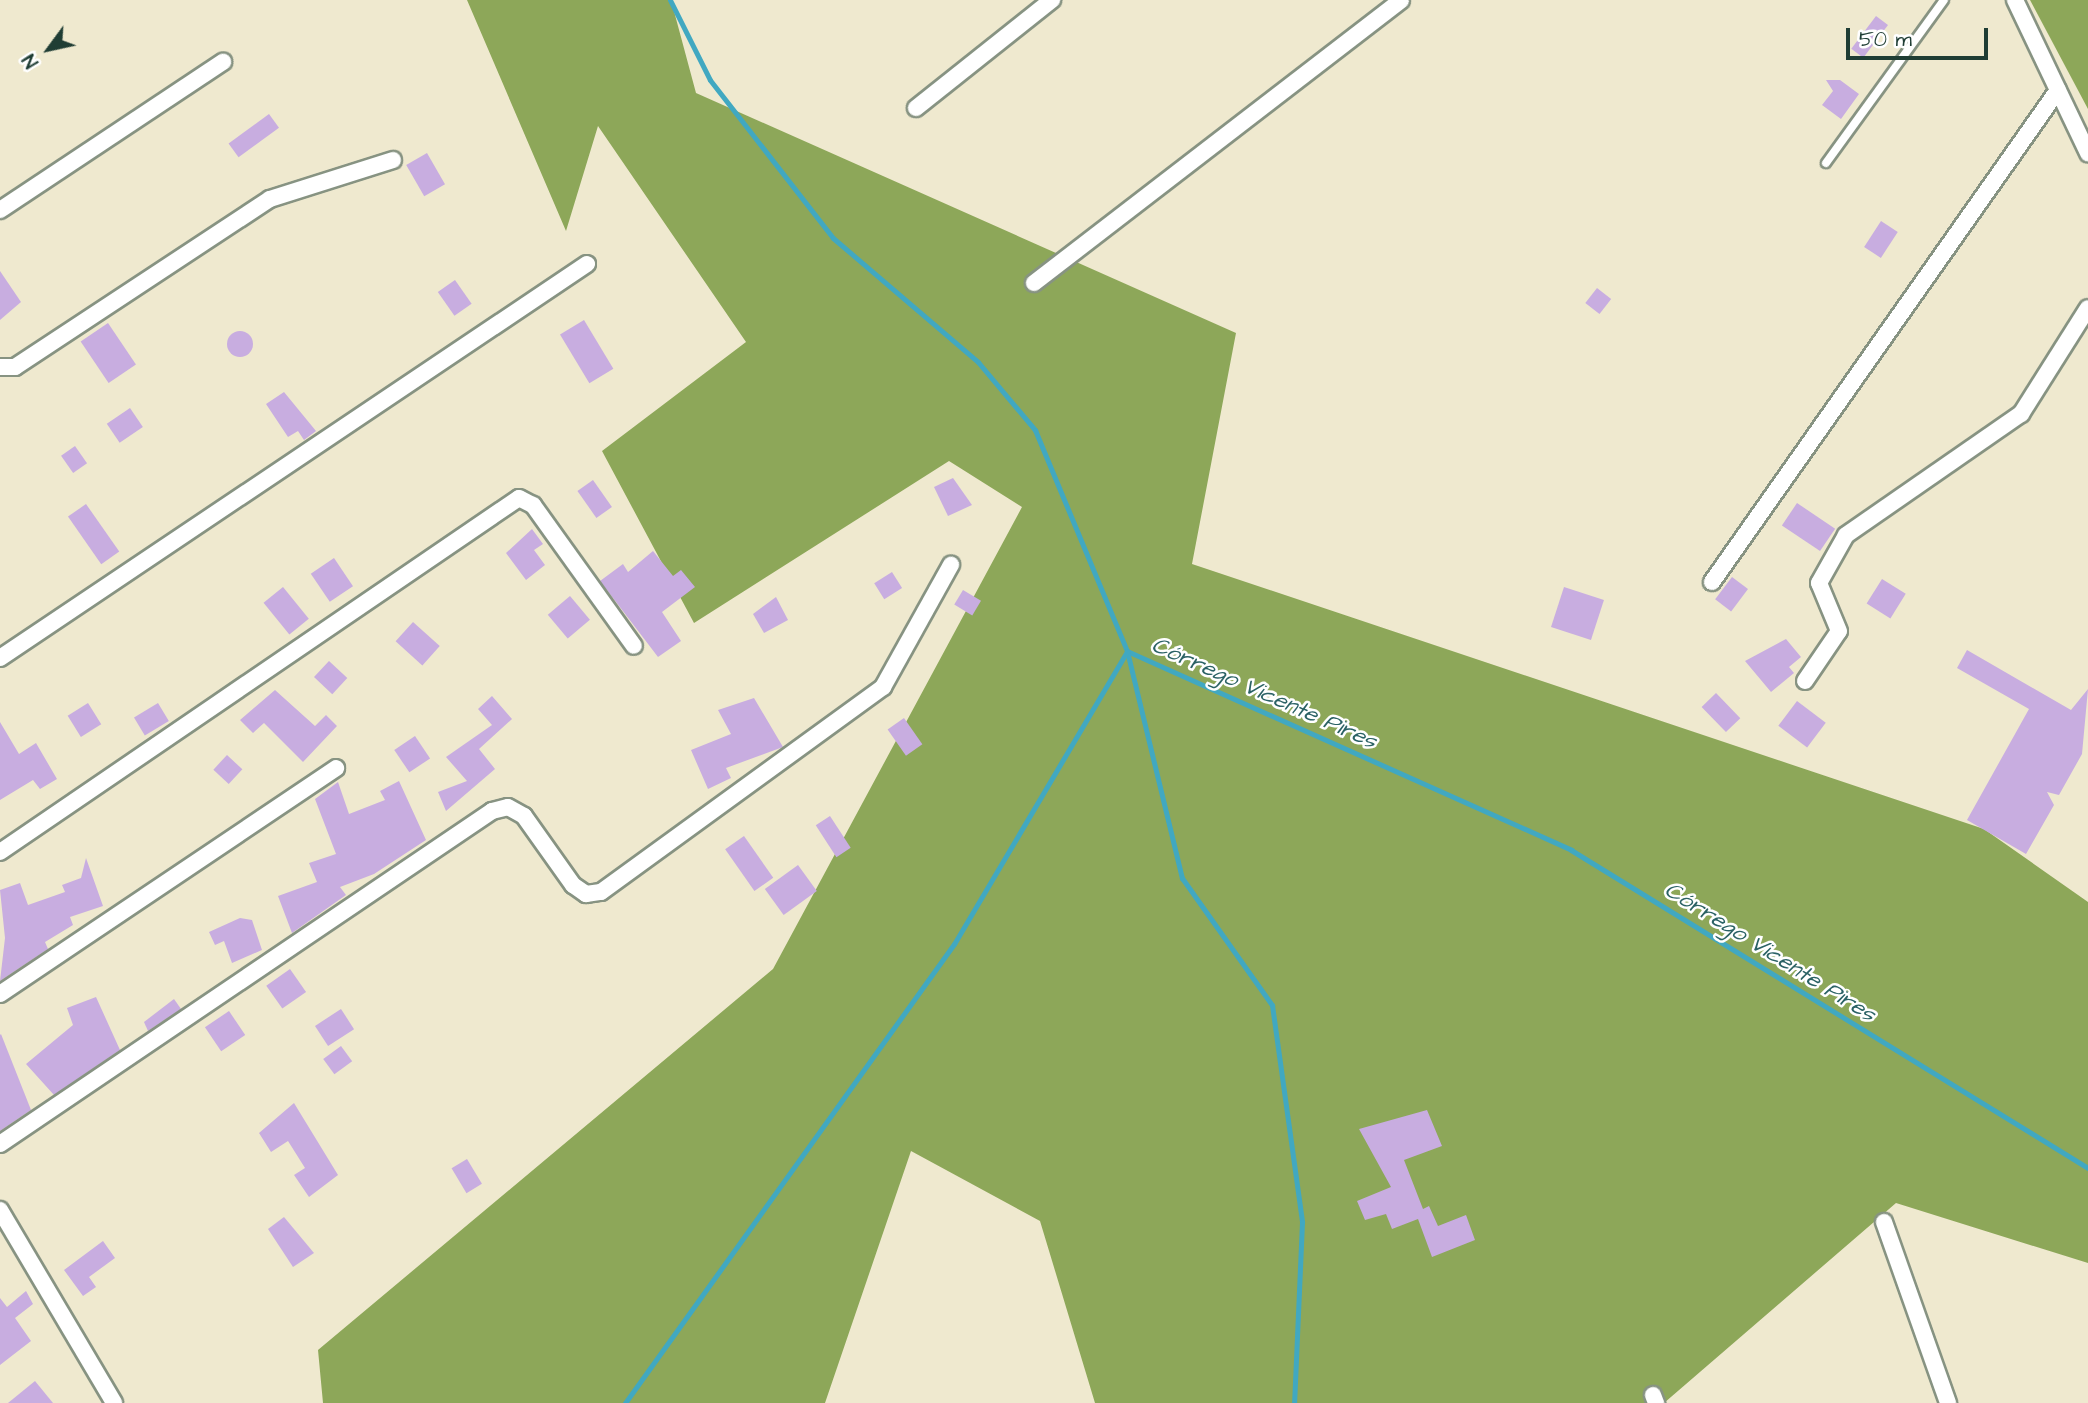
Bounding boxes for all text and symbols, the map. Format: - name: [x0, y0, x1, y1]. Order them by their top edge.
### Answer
- north arrow: [14, 14, 84, 84]
- scale bar: [1850, 14, 1992, 58]
- text: 50 m: [1859, 25, 1912, 54]
- text: N: [16, 48, 46, 73]
- water label: Córrego Vicente Pires: [1147, 631, 1381, 755]
- water label: Córrego Vicente Pires: [1660, 876, 1880, 1028]

